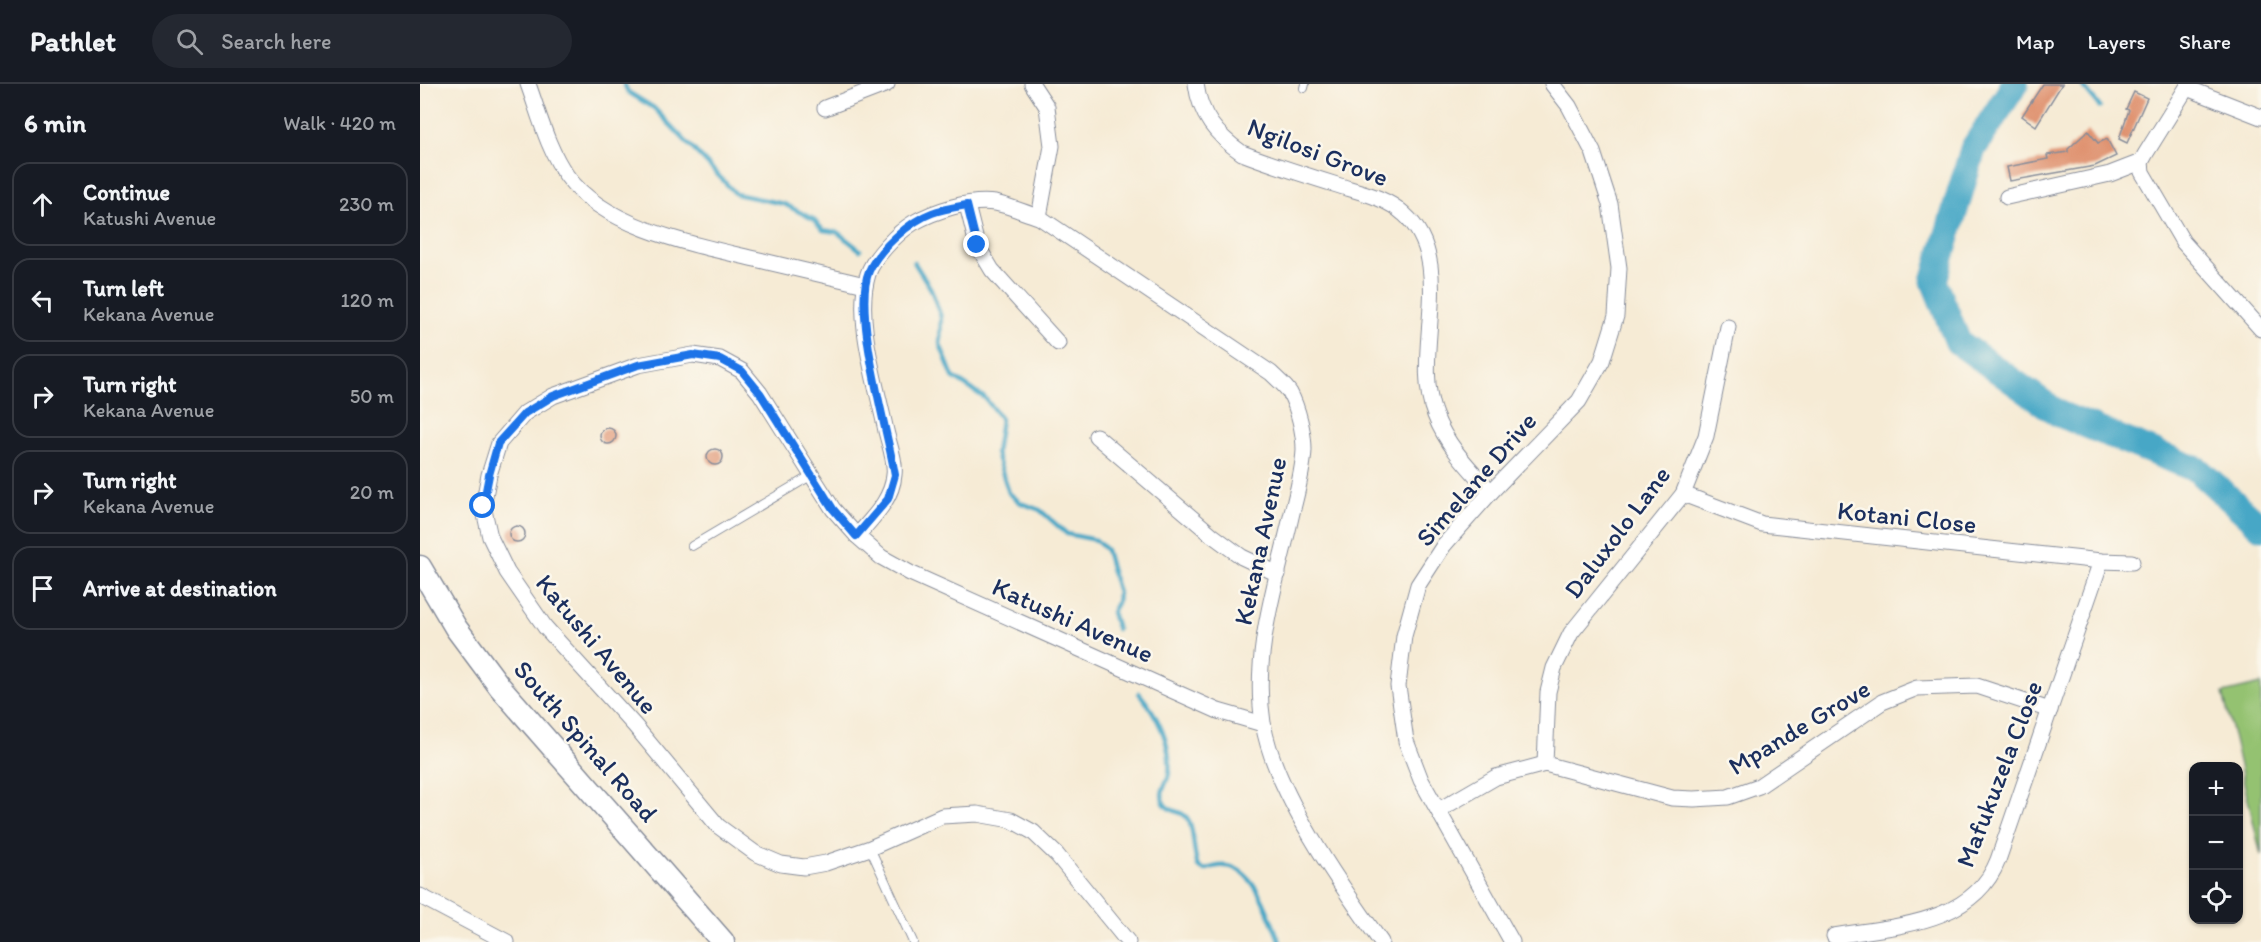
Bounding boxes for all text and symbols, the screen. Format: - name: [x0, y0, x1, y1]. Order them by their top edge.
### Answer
- search box: [152, 14, 572, 68]
- text: Pathlet: [30, 24, 116, 58]
- icon: search: [173, 25, 206, 58]
- text: Search here: [221, 28, 331, 55]
- text: Map: [2016, 29, 2055, 54]
- text: Layers: [2088, 29, 2146, 54]
- text: Share: [2179, 29, 2231, 54]
- text: 6 min: [24, 107, 86, 139]
- text: Walk · 420 m: [283, 111, 396, 135]
- street label: Ngilosi Grove: [1243, 111, 1393, 193]
- text: Continue: [83, 179, 170, 206]
- icon: ahead: [26, 188, 59, 221]
- text: 230 m: [339, 192, 394, 216]
- text: Katushi Avenue: [83, 206, 216, 230]
- route end: [963, 231, 989, 257]
- text: Turn left: [83, 275, 164, 302]
- icon: left: [26, 284, 59, 317]
- text: 120 m: [341, 288, 394, 312]
- text: Kekana Avenue: [83, 302, 214, 326]
- text: Turn right: [83, 371, 177, 398]
- icon: right: [26, 380, 59, 413]
- text: 50 m: [350, 384, 394, 408]
- text: Kekana Avenue: [83, 398, 214, 422]
- street label: Simelane Drive: [1409, 405, 1543, 553]
- street label: Kekana Avenue: [1227, 454, 1293, 628]
- street label: Daluxolo Lane: [1557, 459, 1677, 605]
- text: Turn right: [83, 467, 177, 494]
- icon: right: [26, 476, 59, 509]
- text: 20 m: [350, 480, 394, 504]
- route start: [469, 492, 495, 518]
- text: Kekana Avenue: [83, 494, 214, 518]
- street label: Kotani Close: [1836, 494, 1978, 540]
- street label: Katushi Avenue: [529, 567, 665, 721]
- street label: Katushi Avenue: [987, 570, 1159, 670]
- icon: arrive: [26, 572, 59, 605]
- text: Arrive at destination: [83, 575, 277, 602]
- street label: South Spinal Road: [507, 654, 665, 828]
- street label: Mpande Grove: [1722, 672, 1876, 782]
- street label: Mafukuzela Close: [1949, 676, 2049, 872]
- map controls: [2189, 762, 2243, 924]
- button: +: [2189, 762, 2243, 816]
- button: −: [2189, 816, 2243, 870]
- button: locate: [2189, 870, 2243, 924]

